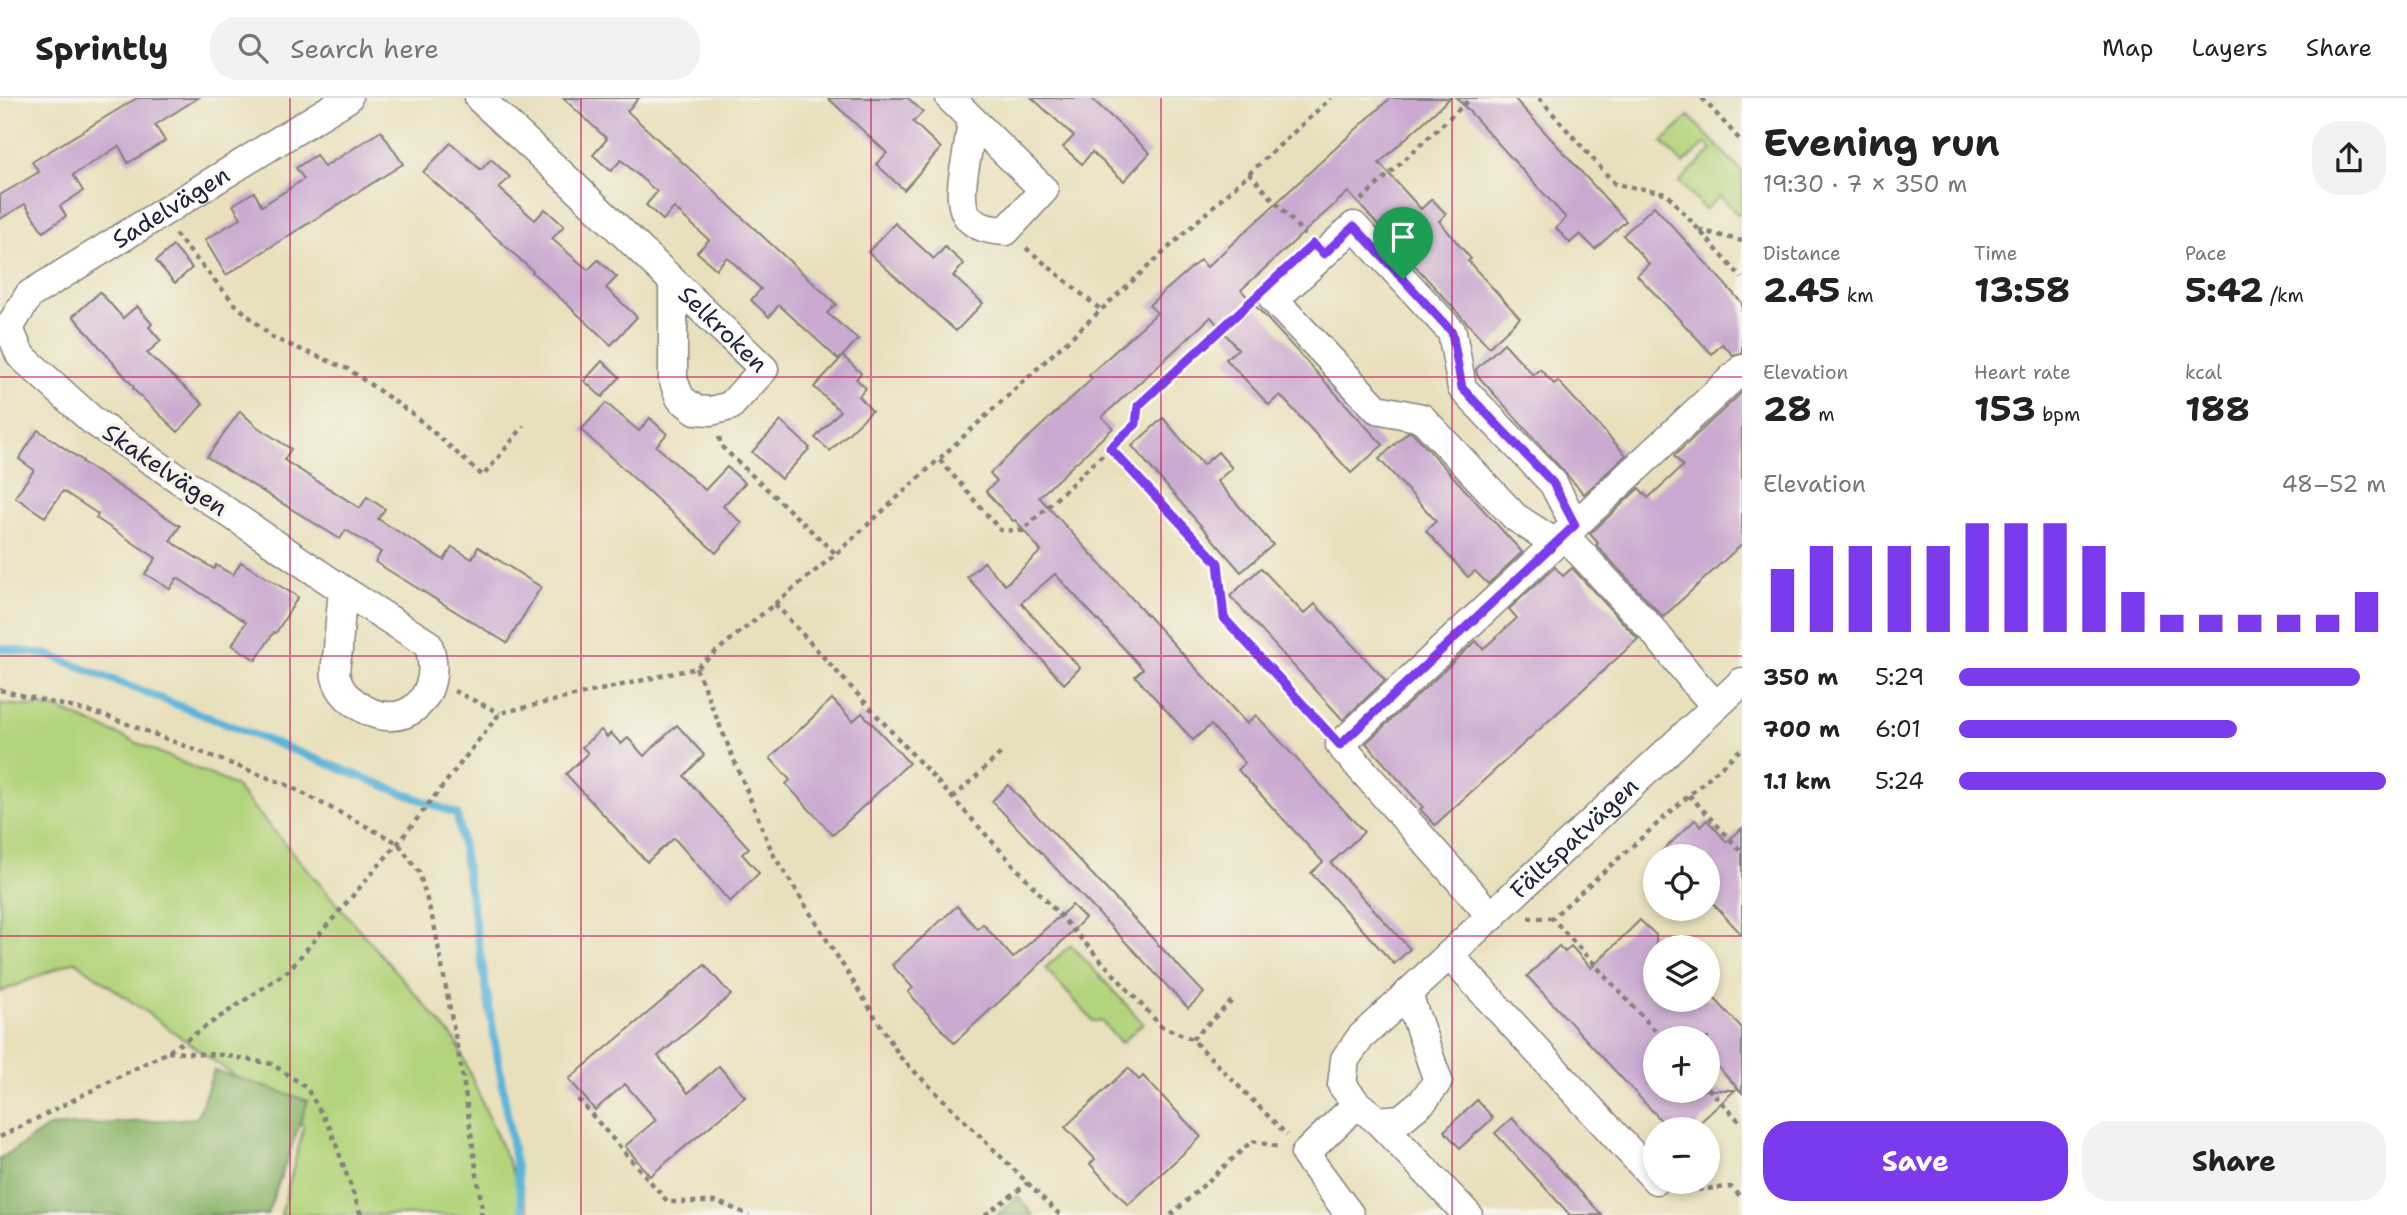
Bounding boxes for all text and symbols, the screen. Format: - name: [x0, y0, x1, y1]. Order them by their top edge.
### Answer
- search box: [210, 17, 700, 80]
- text: Sprintly: [35, 26, 168, 71]
- icon: search: [234, 29, 272, 67]
- text: Search here: [290, 31, 439, 66]
- text: Map: [2102, 32, 2153, 64]
- text: Layers: [2191, 32, 2268, 64]
- text: Share: [2306, 32, 2372, 64]
- text: Evening run: [1763, 117, 2000, 168]
- button: share: [2312, 121, 2386, 195]
- street label: Sadelvägen: [106, 159, 236, 256]
- text: 19:30 · 7 × 350 m: [1763, 169, 1967, 199]
- pin: [1373, 207, 1433, 279]
- icon: arrive: [1384, 218, 1422, 256]
- text: Distance: [1763, 241, 1841, 266]
- text: Time: [1974, 241, 2018, 266]
- text: Pace: [2185, 241, 2227, 266]
- text: 2.45: [1763, 266, 1840, 313]
- text: 13:58: [1974, 266, 2070, 313]
- text: 5:42: [2185, 266, 2263, 313]
- street label: Selkroken: [671, 279, 774, 380]
- text: km: [1840, 283, 1874, 308]
- text: /km: [2263, 283, 2304, 308]
- text: Elevation: [1763, 360, 1848, 385]
- text: Heart rate: [1974, 360, 2071, 385]
- text: kcal: [2185, 360, 2222, 385]
- text: 28: [1763, 385, 1812, 432]
- text: 153: [1974, 385, 2036, 432]
- text: 188: [2185, 385, 2250, 432]
- text: m: [1812, 402, 1835, 427]
- text: bpm: [2036, 402, 2080, 427]
- street label: Skakelvägen: [96, 416, 234, 524]
- text: Elevation: [1763, 469, 1866, 499]
- text: 48–52 m: [2282, 469, 2386, 499]
- text: 350 m: [1763, 662, 1838, 692]
- text: 5:29: [1875, 662, 1924, 692]
- text: 700 m: [1763, 714, 1840, 744]
- text: 6:01: [1875, 714, 1921, 744]
- text: 1.1 km: [1763, 766, 1831, 796]
- text: 5:24: [1875, 766, 1924, 796]
- street label: Fältspatvägen: [1503, 770, 1646, 906]
- map controls: [1643, 844, 1720, 1194]
- button: locate: [1643, 844, 1720, 921]
- button: layers: [1643, 935, 1720, 1012]
- button: +: [1643, 1026, 1720, 1103]
- button: −: [1643, 1117, 1720, 1194]
- button: Save: [1763, 1121, 2068, 1201]
- button: Share: [2082, 1121, 2386, 1201]

